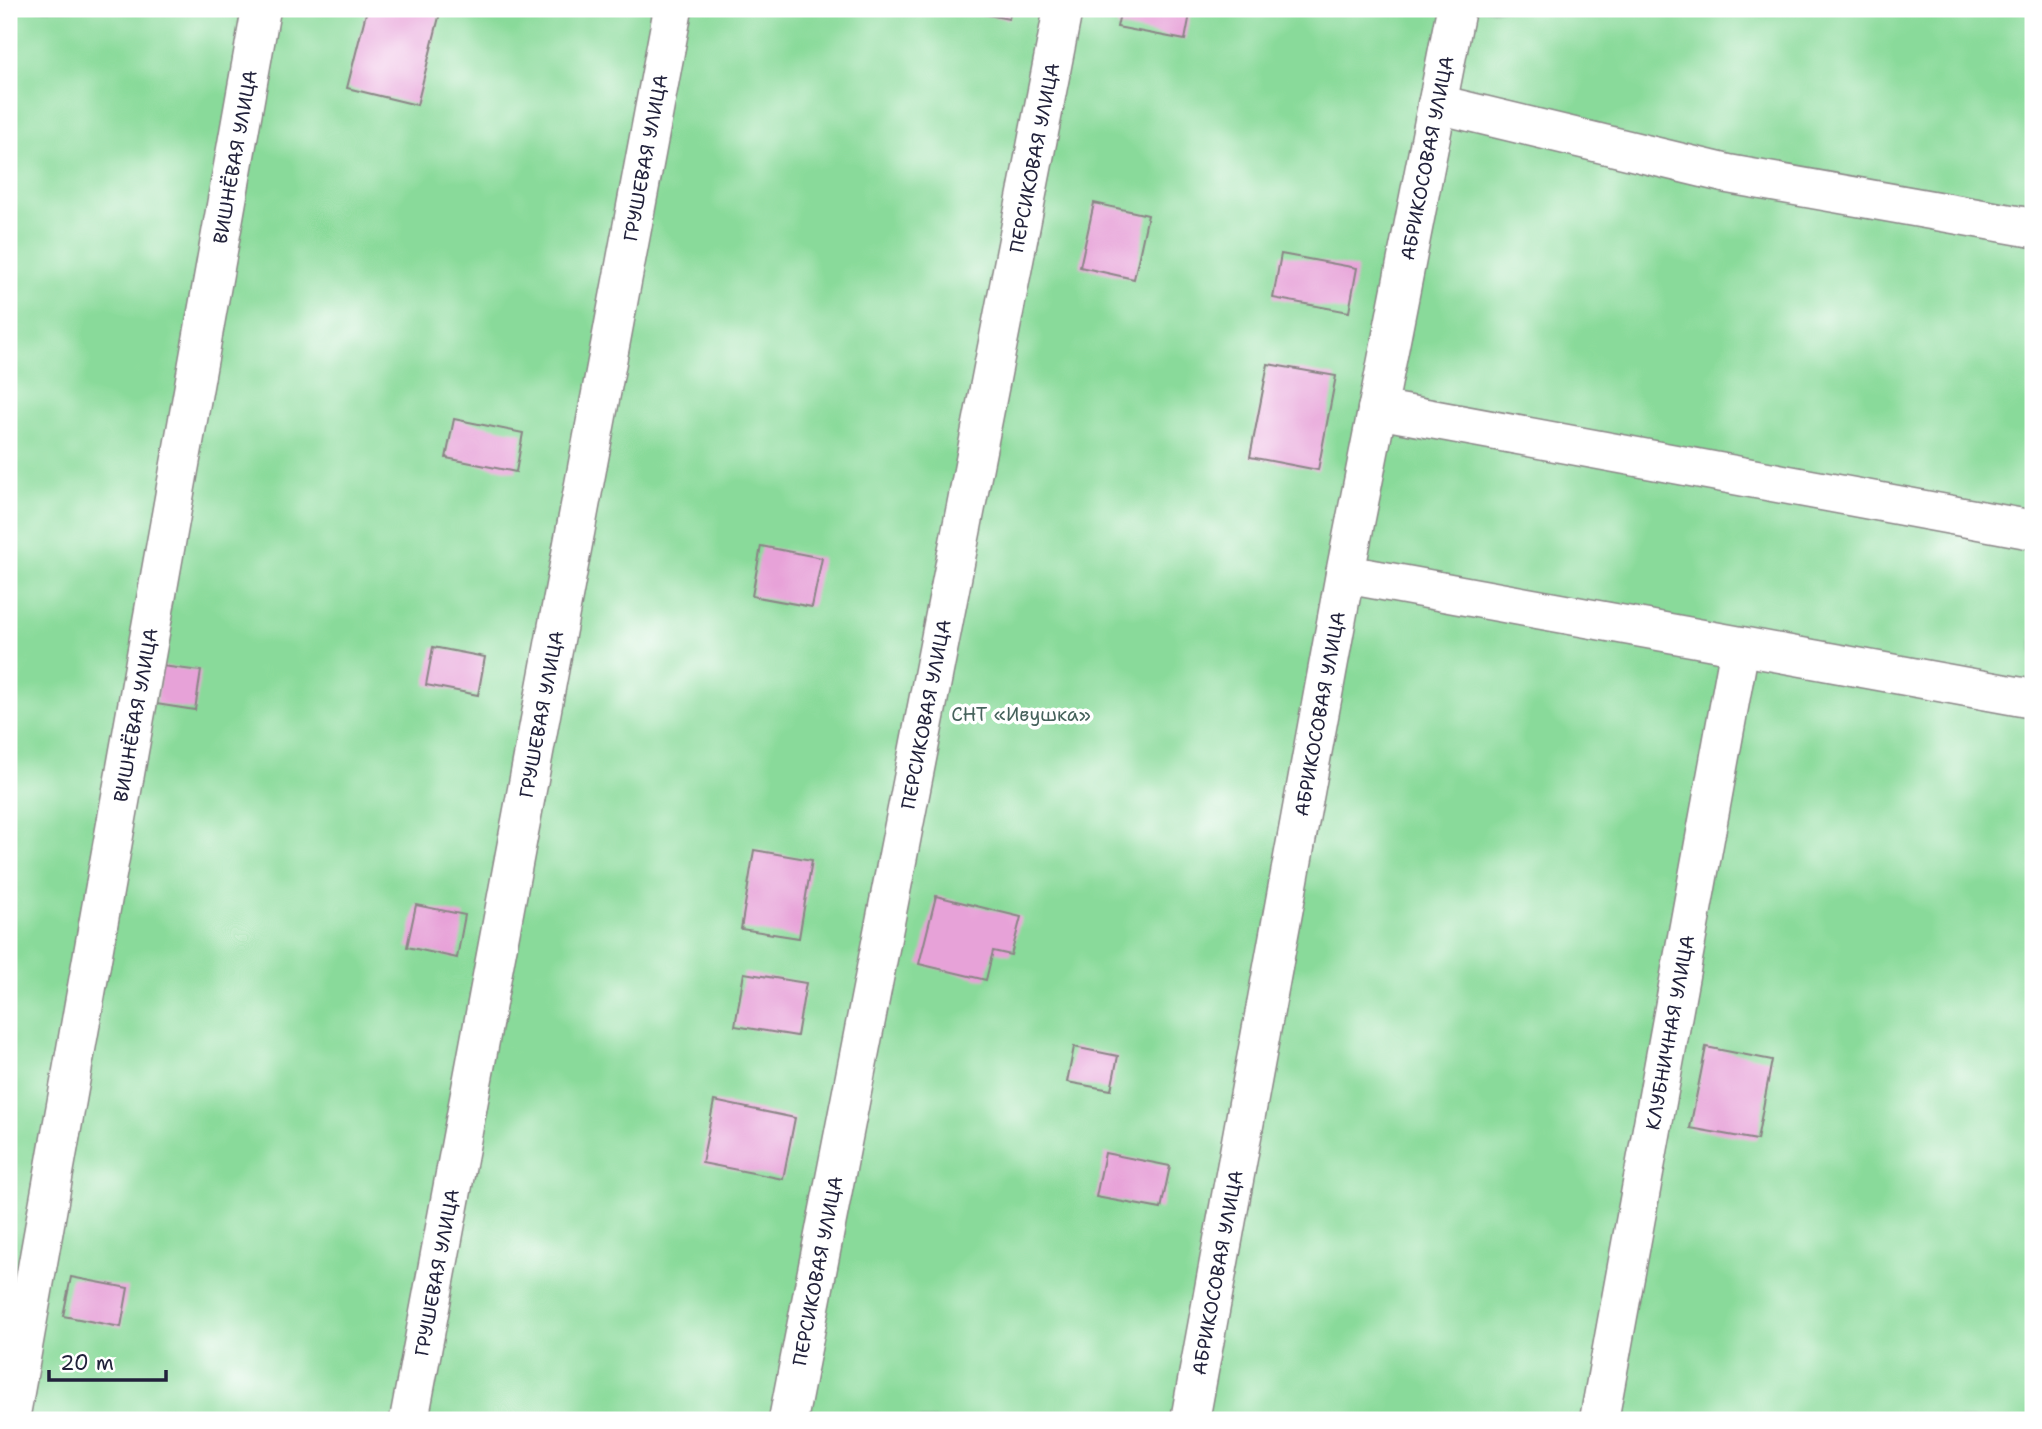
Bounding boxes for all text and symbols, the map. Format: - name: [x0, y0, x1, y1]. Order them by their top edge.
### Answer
- street label: АБРИКОСОВАЯ УЛИЦА: [1395, 54, 1460, 262]
- street label: ПЕРСИКОВАЯ УЛИЦА: [1004, 61, 1065, 255]
- street label: ВИШНЁВАЯ УЛИЦА: [207, 68, 263, 246]
- street label: ГРУШЕВАЯ УЛИЦА: [618, 72, 674, 244]
- street label: АБРИКОСОВАЯ УЛИЦА: [1289, 609, 1351, 818]
- street label: ПЕРСИКОВАЯ УЛИЦА: [895, 617, 957, 811]
- street label: ВИШНЁВАЯ УЛИЦА: [108, 626, 164, 804]
- street label: ГРУШЕВАЯ УЛИЦА: [514, 628, 569, 800]
- park label: СНТ «Ивушка»: [951, 702, 1091, 727]
- street label: КЛУБНИЧНАЯ УЛИЦА: [1640, 933, 1700, 1132]
- street label: АБРИКОСОВАЯ УЛИЦА: [1187, 1168, 1249, 1377]
- street label: ПЕРСИКОВАЯ УЛИЦА: [787, 1174, 848, 1368]
- street label: ГРУШЕВАЯ УЛИЦА: [409, 1187, 465, 1358]
- scale bar: [49, 1338, 166, 1382]
- text: 20 m: [60, 1349, 114, 1377]

